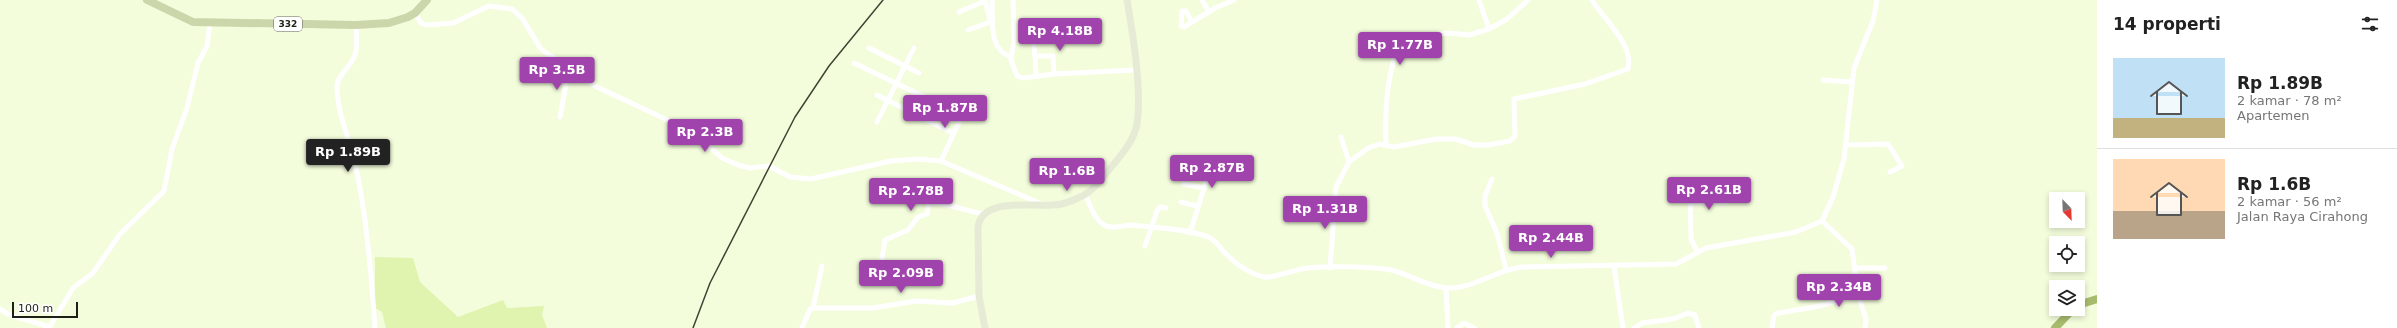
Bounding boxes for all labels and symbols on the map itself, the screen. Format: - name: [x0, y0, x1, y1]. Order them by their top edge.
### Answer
- road number: 332: [274, 17, 302, 31]
- pin: Rp 4.18B: [1019, 18, 1101, 52]
- pin: Rp 1.77B: [1359, 32, 1441, 66]
- pin: Rp 3.5B: [520, 57, 594, 91]
- pin: Rp 1.87B: [904, 95, 986, 129]
- pin: Rp 2.3B: [668, 119, 742, 153]
- pin: Rp 1.89B: [307, 139, 389, 173]
- pin: Rp 2.87B: [1171, 155, 1253, 189]
- pin: Rp 1.6B: [1030, 158, 1104, 192]
- pin: Rp 2.61B: [1668, 177, 1750, 211]
- pin: Rp 2.78B: [870, 178, 952, 212]
- north arrow: [2049, 192, 2085, 228]
- pin: Rp 1.31B: [1284, 196, 1366, 230]
- pin: Rp 2.44B: [1510, 225, 1592, 259]
- pin: Rp 2.09B: [860, 260, 942, 294]
- pin: Rp 2.34B: [1798, 274, 1880, 308]
- scale bar: [12, 300, 78, 319]

